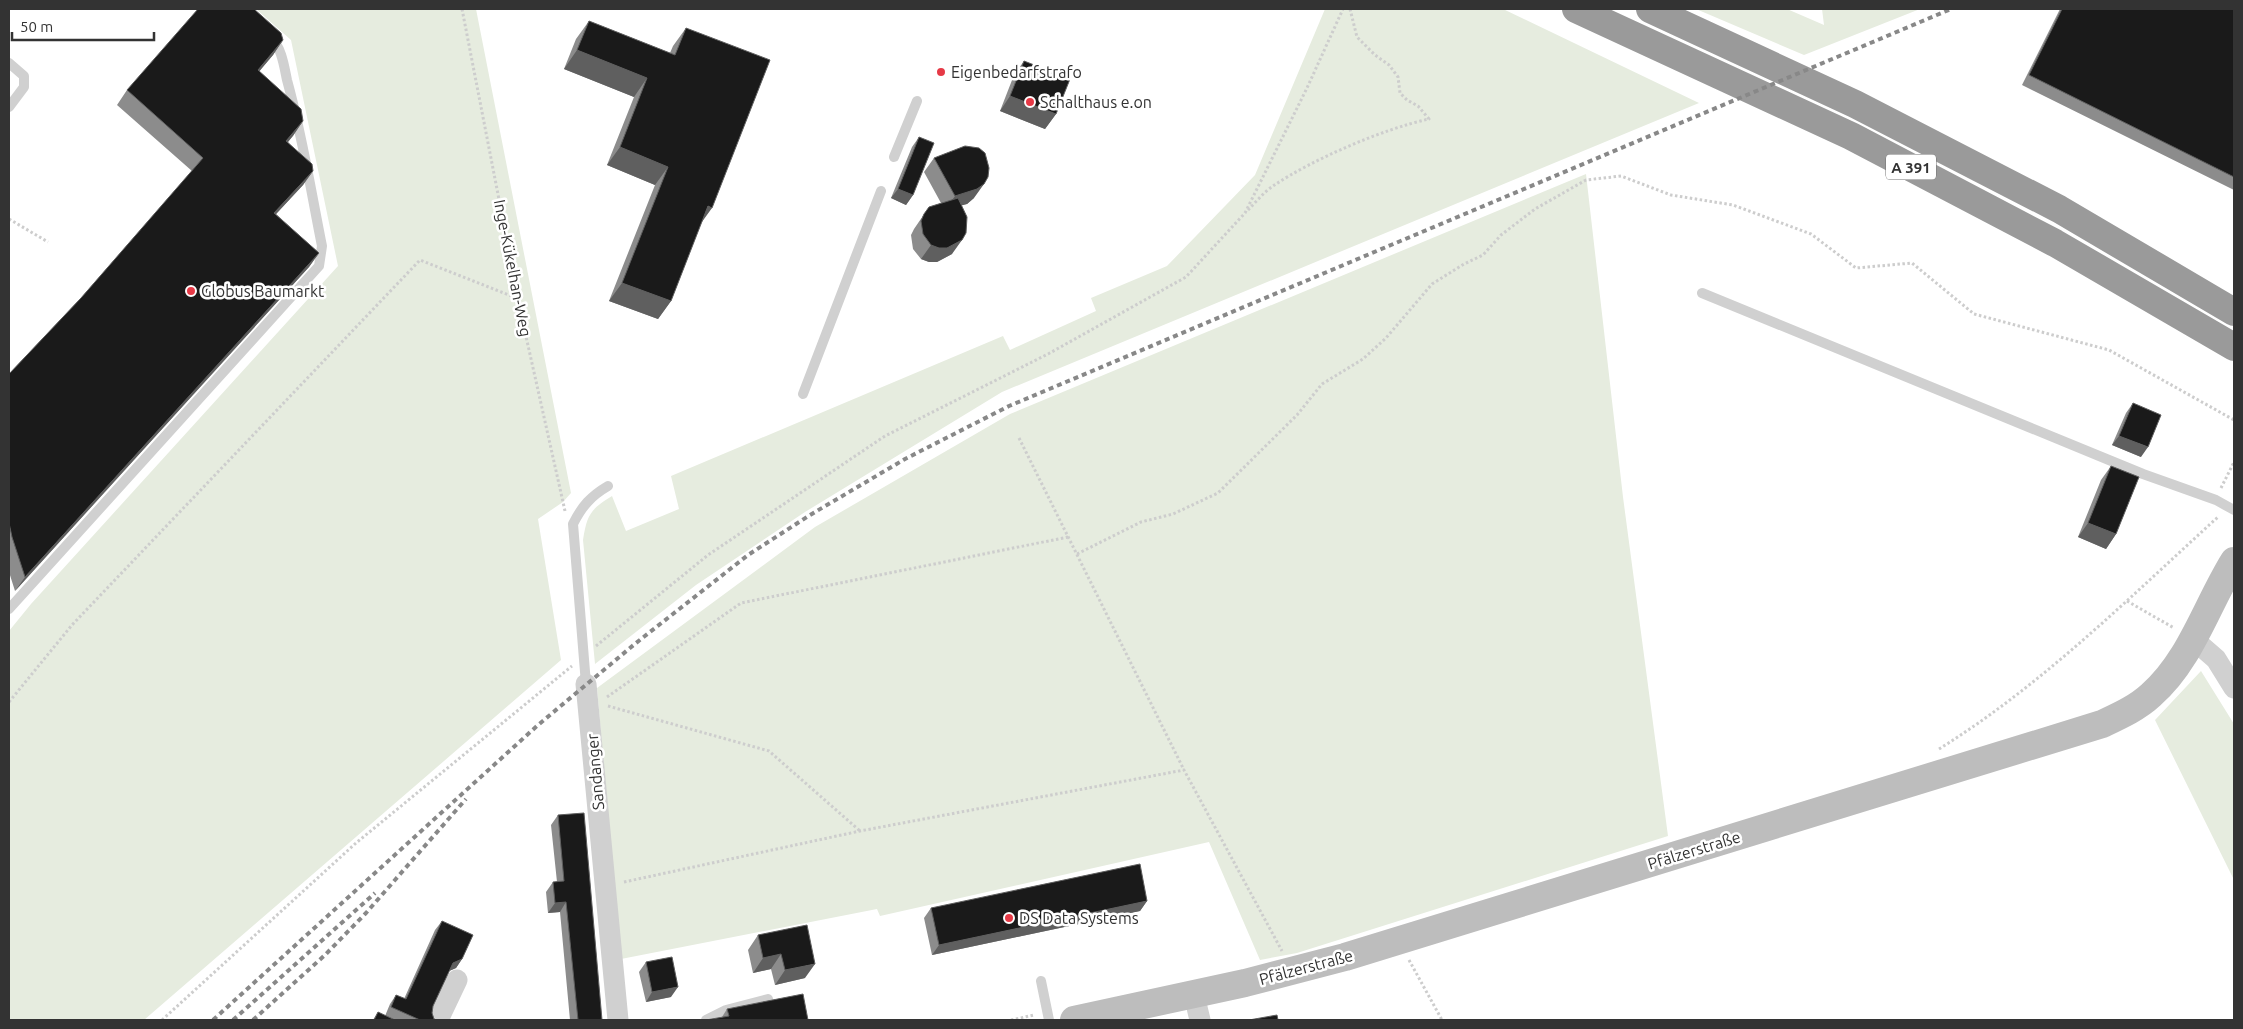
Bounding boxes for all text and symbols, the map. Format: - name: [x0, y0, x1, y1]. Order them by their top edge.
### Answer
- scale bar: [12, 10, 155, 42]
- text: 50 m: [20, 18, 53, 35]
- place label: Eigenbedarfstrafo: [951, 63, 1082, 81]
- marker: Eigenbedarfstrafo: [935, 66, 947, 78]
- place label: Schalthaus e.on: [1040, 93, 1152, 111]
- marker: Schalthaus e.on: [1024, 96, 1036, 108]
- road number: A 391: [1886, 154, 1936, 180]
- street label: Inge-Kükelhan-Weg: [491, 198, 535, 338]
- place label: Globus Baumarkt: [201, 282, 325, 300]
- marker: Globus Baumarkt: [185, 285, 197, 297]
- street label: Sandanger: [583, 733, 607, 811]
- street label: Pfälzerstraße: [1645, 827, 1743, 873]
- place label: DS Data Systems: [1019, 909, 1139, 927]
- marker: DS Data Systems: [1003, 912, 1015, 924]
- street label: Pfälzerstraße: [1257, 946, 1355, 988]

